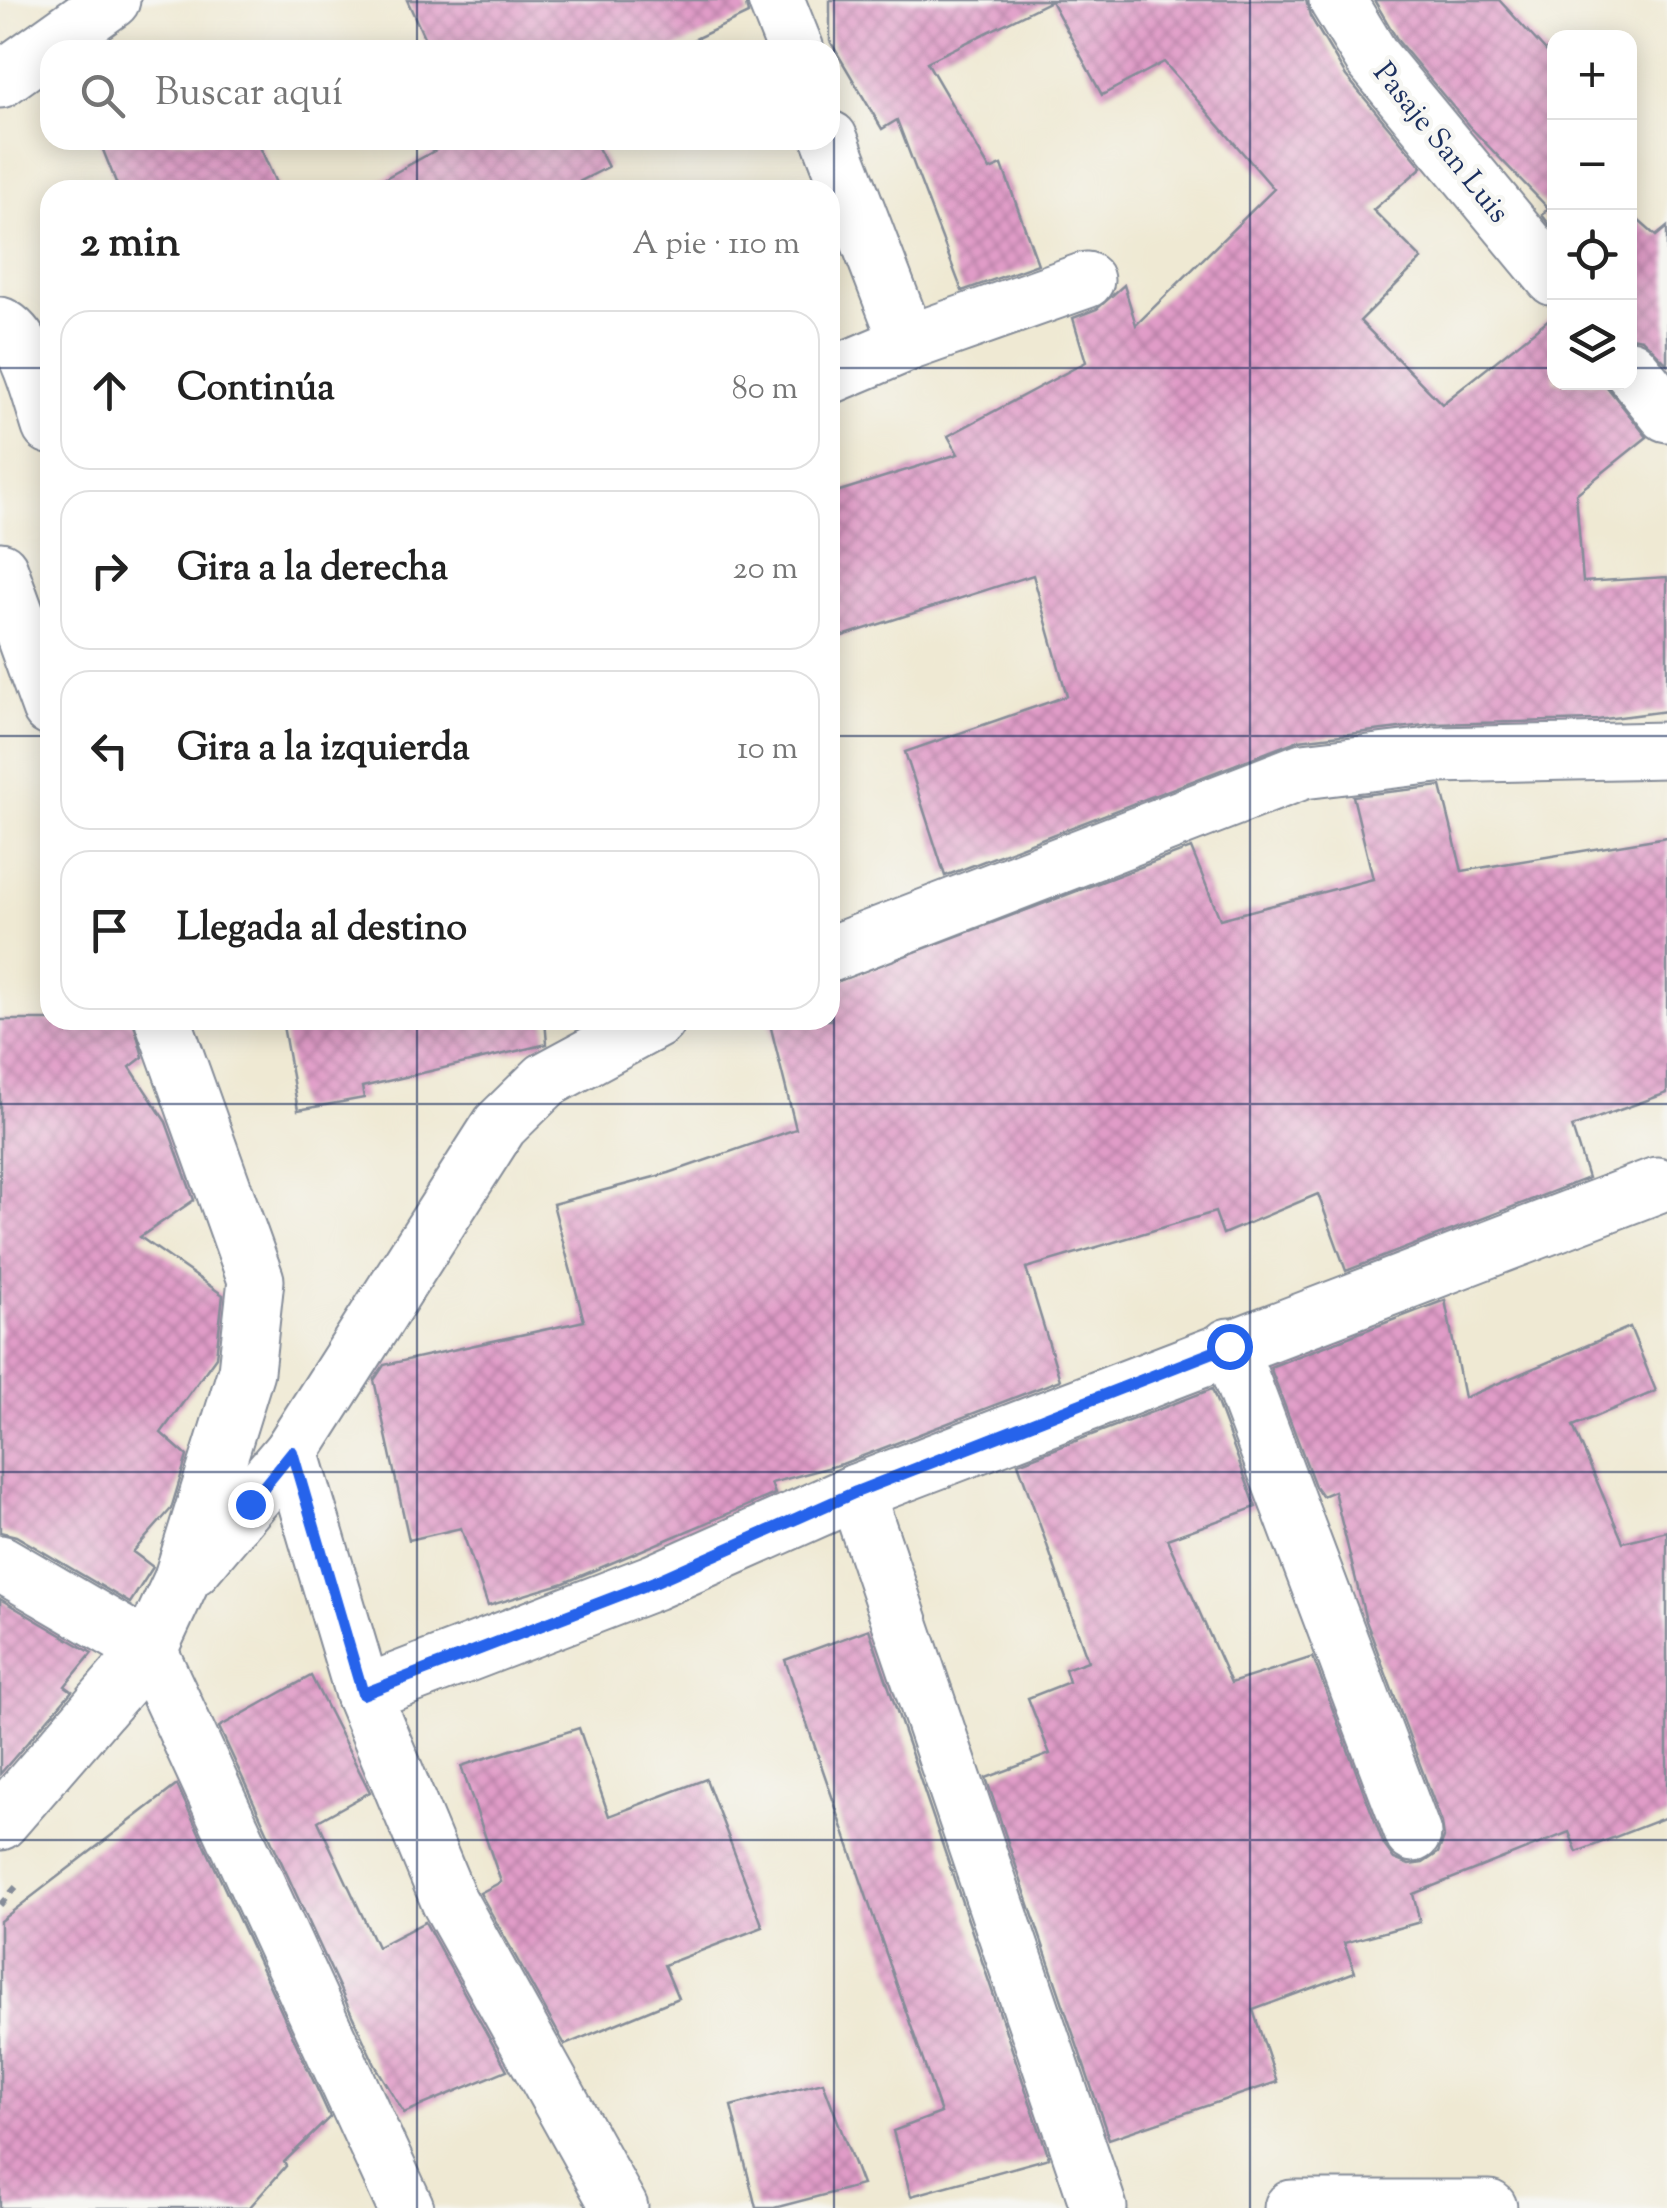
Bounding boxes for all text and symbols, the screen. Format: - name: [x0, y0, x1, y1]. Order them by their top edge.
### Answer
- map controls: [1547, 30, 1637, 390]
- button: +: [1547, 30, 1637, 120]
- search box: [40, 40, 840, 150]
- street label: Pasaje San Luis: [1362, 54, 1518, 233]
- icon: search: [75, 68, 130, 123]
- text: Buscar aquí: [155, 68, 343, 122]
- button: −: [1547, 120, 1637, 210]
- button: locate: [1547, 210, 1637, 300]
- text: 2 min: [80, 215, 180, 275]
- text: A pie · 110 m: [632, 222, 800, 268]
- button: layers: [1547, 300, 1637, 390]
- icon: ahead: [82, 363, 137, 418]
- text: Continúa: [177, 363, 335, 417]
- text: 80 m: [732, 367, 798, 413]
- icon: right: [82, 543, 137, 598]
- text: Gira a la derecha: [177, 543, 448, 597]
- text: 20 m: [733, 547, 798, 593]
- icon: left: [82, 723, 137, 778]
- text: Gira a la izquierda: [177, 723, 470, 777]
- text: 10 m: [737, 727, 798, 773]
- icon: arrive: [82, 903, 137, 958]
- text: Llegada al destino: [177, 903, 467, 957]
- route start: [1207, 1324, 1253, 1370]
- route end: [228, 1482, 274, 1528]

